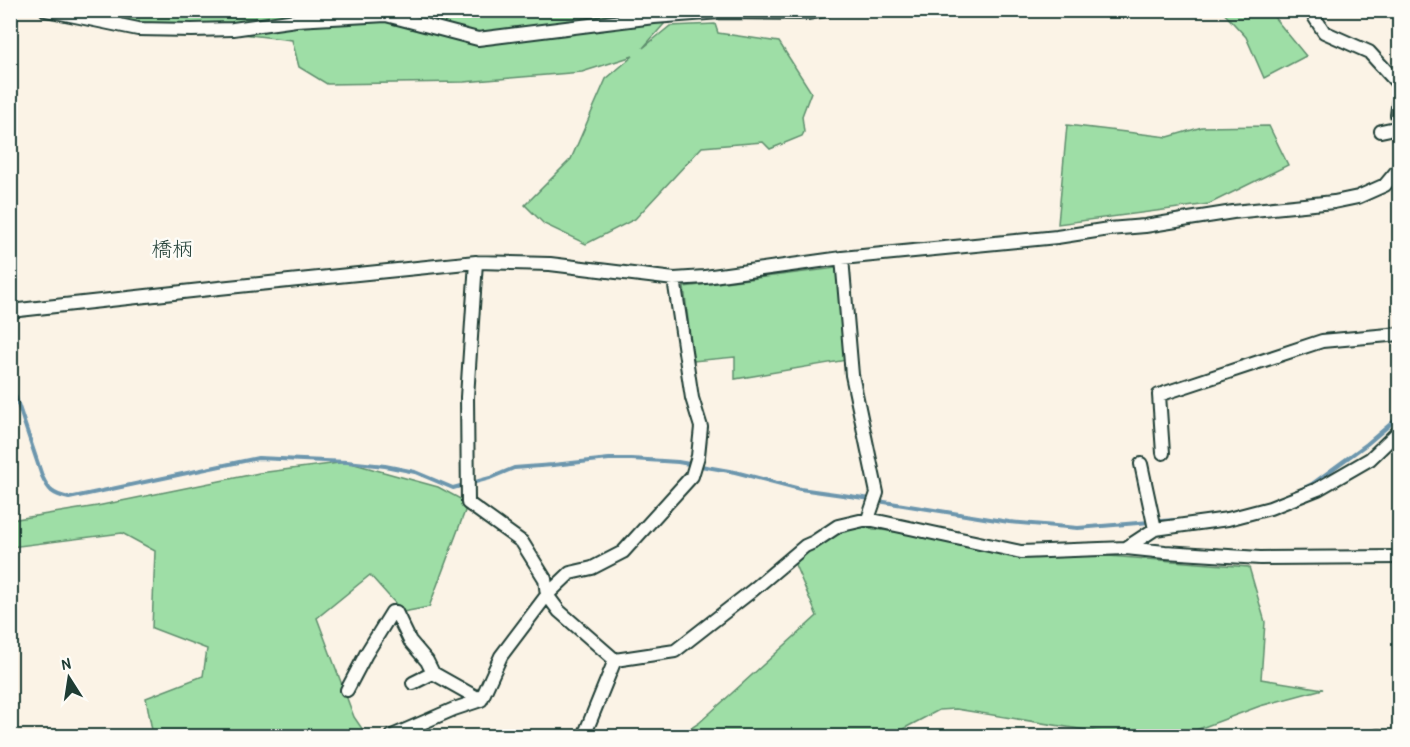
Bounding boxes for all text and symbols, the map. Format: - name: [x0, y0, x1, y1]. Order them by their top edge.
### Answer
- district label: 橋柄: [151, 234, 193, 263]
- north arrow: [39, 648, 99, 708]
- text: N: [59, 652, 73, 675]

